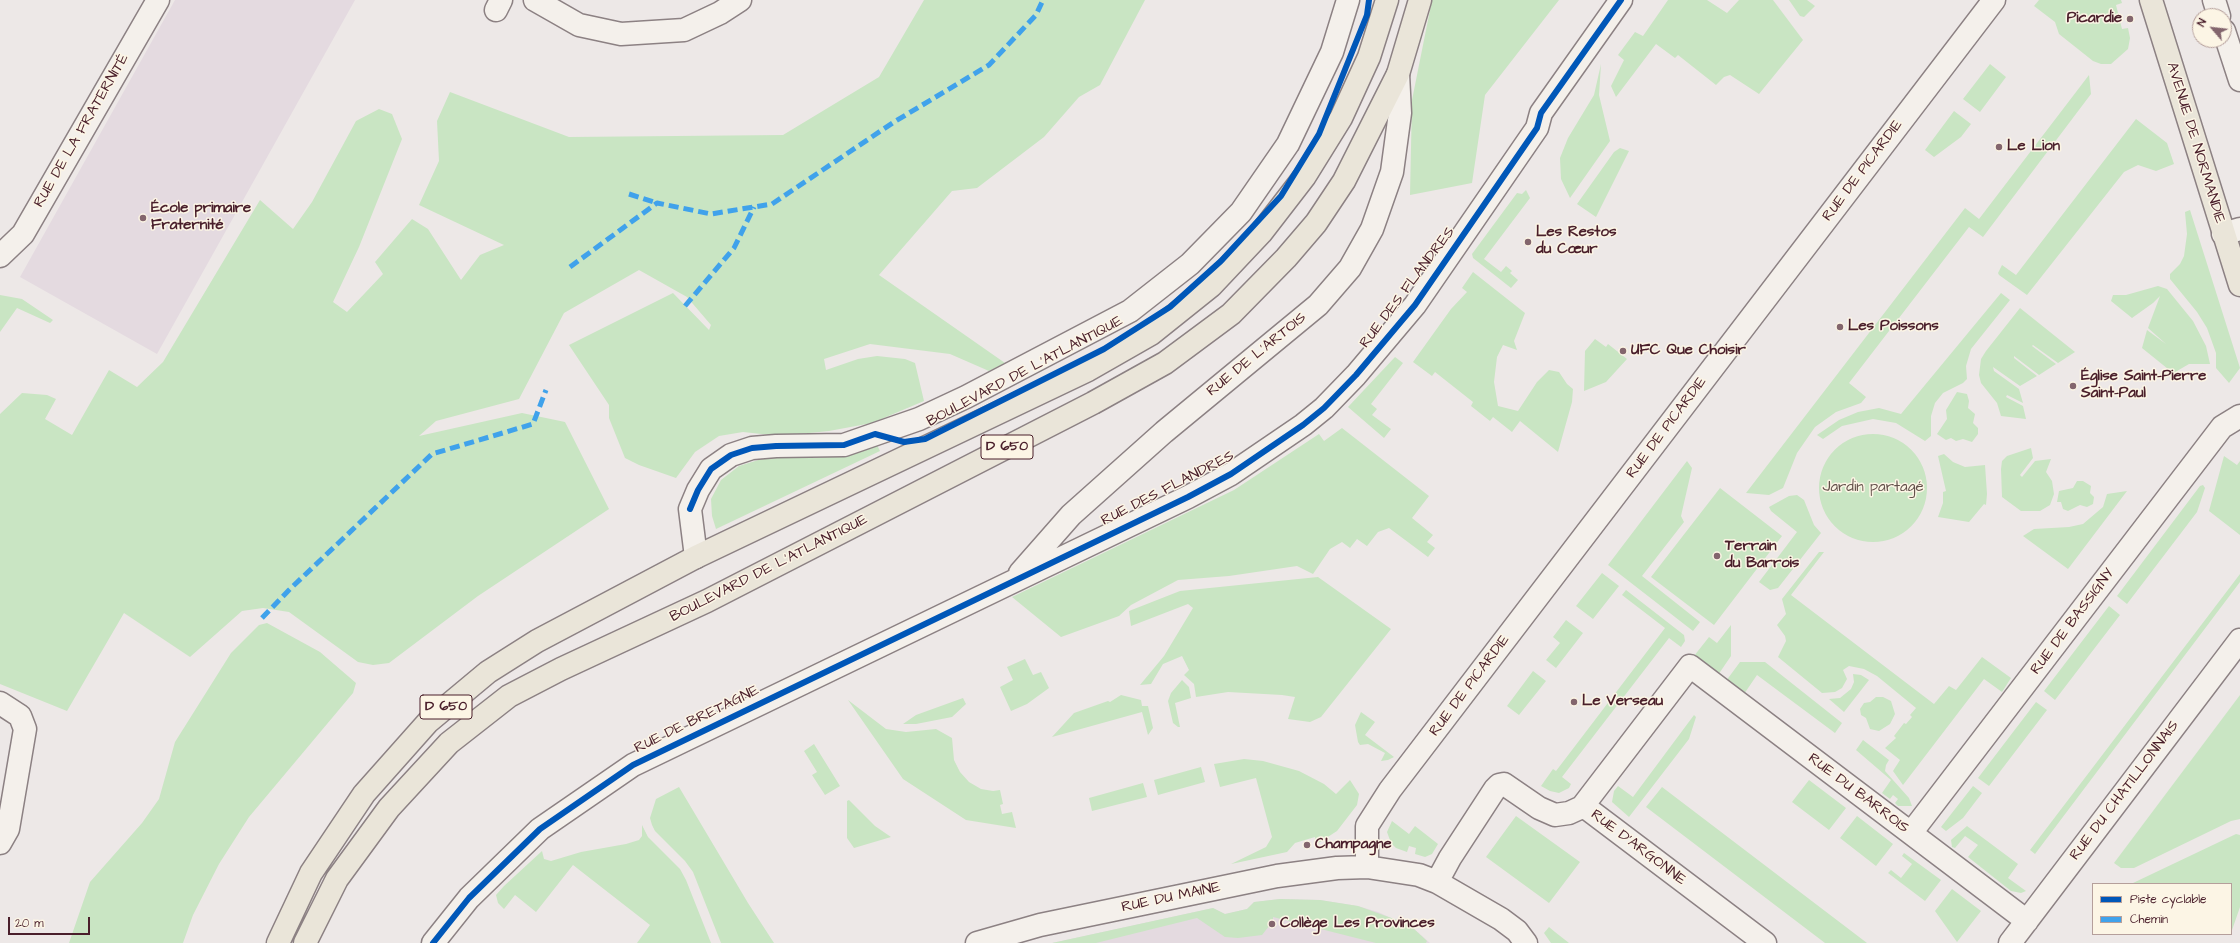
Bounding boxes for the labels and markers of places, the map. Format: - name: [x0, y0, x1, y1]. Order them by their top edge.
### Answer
- place label: Picardie: [2067, 10, 2122, 28]
- marker: Picardie: [2125, 14, 2135, 24]
- place label: Le Lion: [2007, 138, 2060, 156]
- marker: Le Lion: [1994, 142, 2004, 152]
- place label: École primaire Fraternité: [151, 200, 251, 235]
- marker: École primaire Fraternité: [138, 213, 148, 223]
- place label: Les Restos du Cœur: [1536, 224, 1616, 259]
- marker: Les Restos du Cœur: [1523, 237, 1533, 247]
- place label: Les Poissons: [1848, 318, 1939, 336]
- marker: Les Poissons: [1835, 322, 1845, 332]
- place label: UFC Que Choisir: [1631, 342, 1746, 360]
- marker: UFC Que Choisir: [1618, 346, 1628, 356]
- place label: Église Saint-Pierre Saint-Paul: [2081, 368, 2206, 403]
- marker: Église Saint-Pierre Saint-Paul: [2068, 381, 2078, 391]
- place label: Terrain du Barrois: [1725, 538, 1799, 573]
- marker: Terrain du Barrois: [1712, 551, 1722, 561]
- place label: Le Verseau: [1582, 693, 1663, 711]
- marker: Le Verseau: [1569, 697, 1579, 707]
- place label: Champagne: [1315, 836, 1392, 854]
- marker: Champagne: [1302, 840, 1312, 850]
- place label: Collège Les Provinces: [1280, 915, 1435, 933]
- marker: Collège Les Provinces: [1267, 919, 1277, 929]

